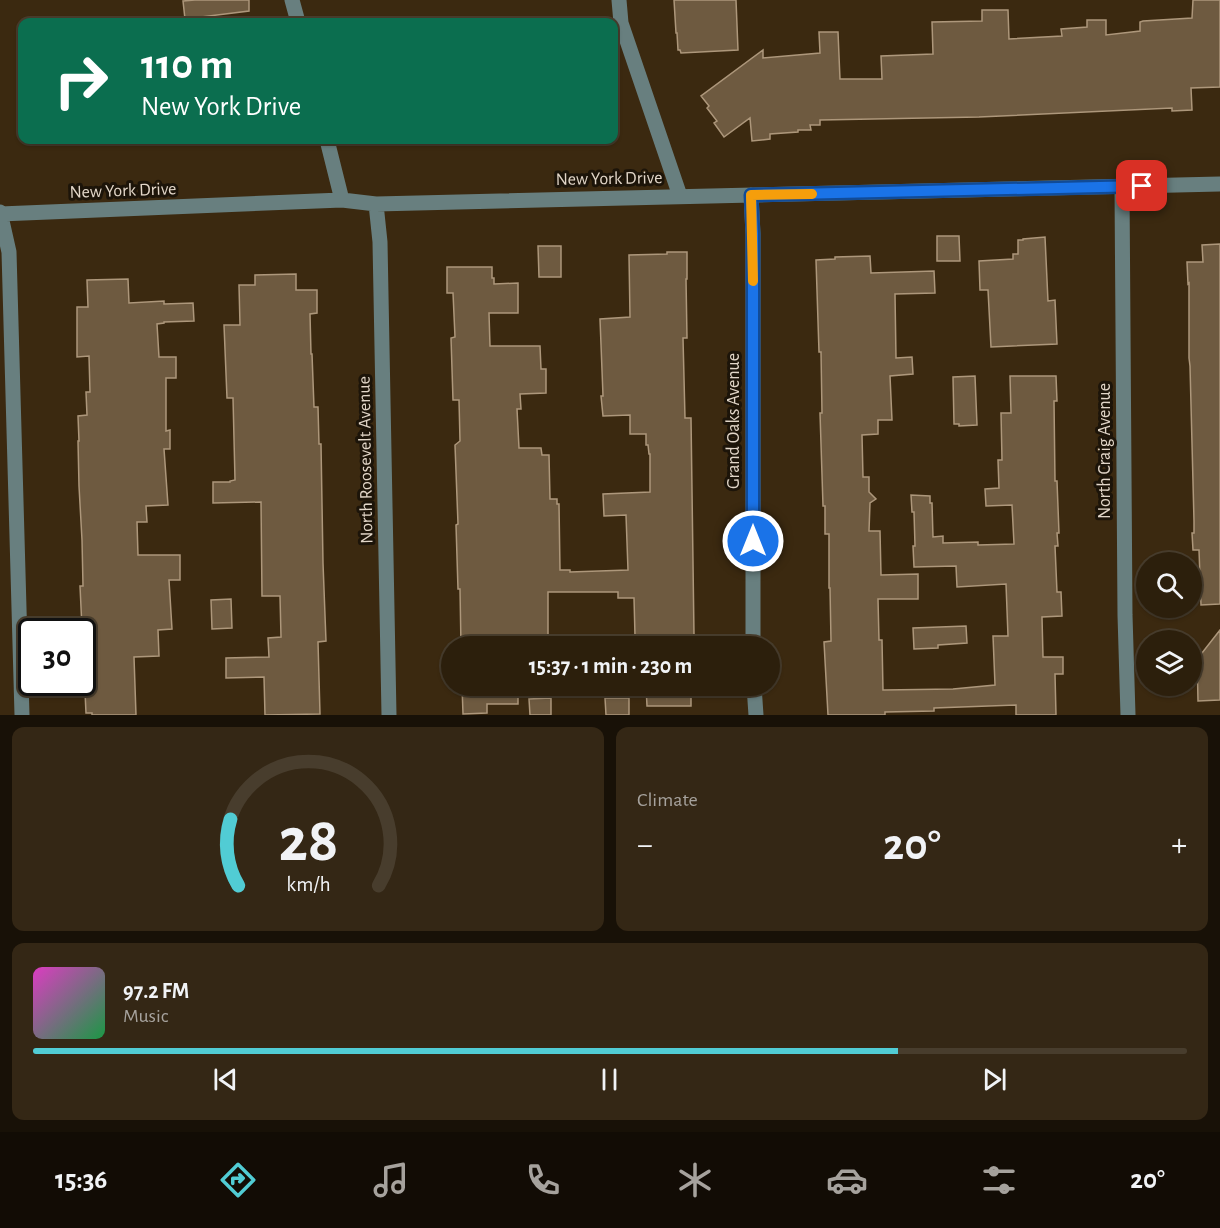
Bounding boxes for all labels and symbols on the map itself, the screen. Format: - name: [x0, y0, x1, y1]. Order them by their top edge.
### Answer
- pin: [1116, 160, 1167, 211]
- street label: New York Drive: [555, 169, 663, 189]
- street label: New York Drive: [69, 180, 177, 202]
- street label: Grand Oaks Avenue: [725, 353, 743, 489]
- street label: North Roosevelt Avenue: [356, 376, 376, 544]
- street label: North Craig Avenue: [1096, 383, 1114, 519]
- position arrow: [721, 509, 785, 573]
- speed limit sign: 30: [18, 618, 96, 696]

